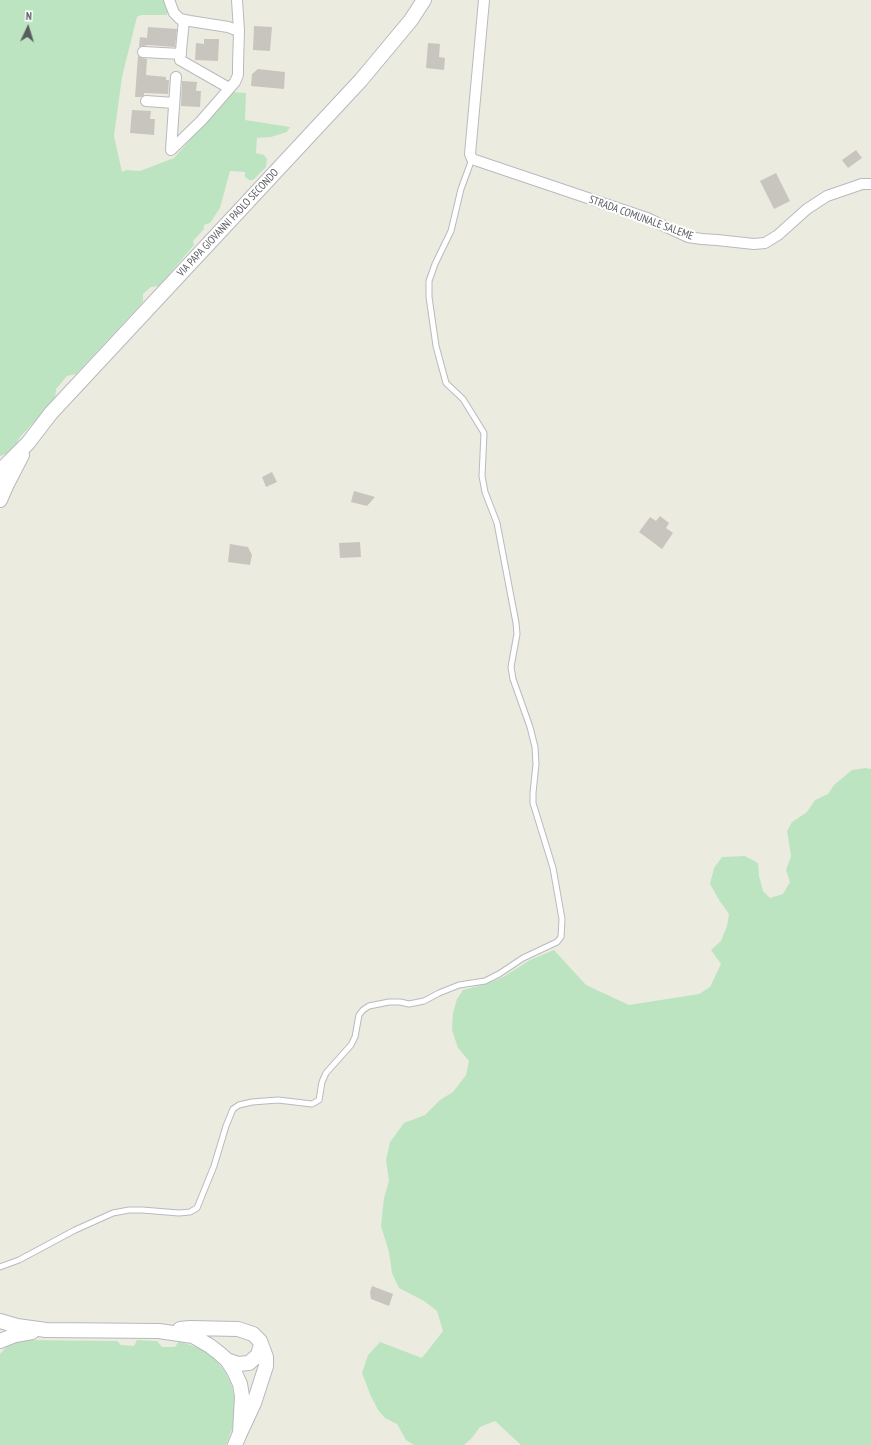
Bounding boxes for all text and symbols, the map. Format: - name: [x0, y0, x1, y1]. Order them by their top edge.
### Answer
- north arrow: [8, 8, 48, 48]
- text: N: [25, 9, 32, 23]
- street label: VIA PAPA GIOVANNI PAOLO SECONDO: [175, 166, 281, 280]
- street label: STRADA COMUNALE SALEME: [587, 193, 695, 243]

